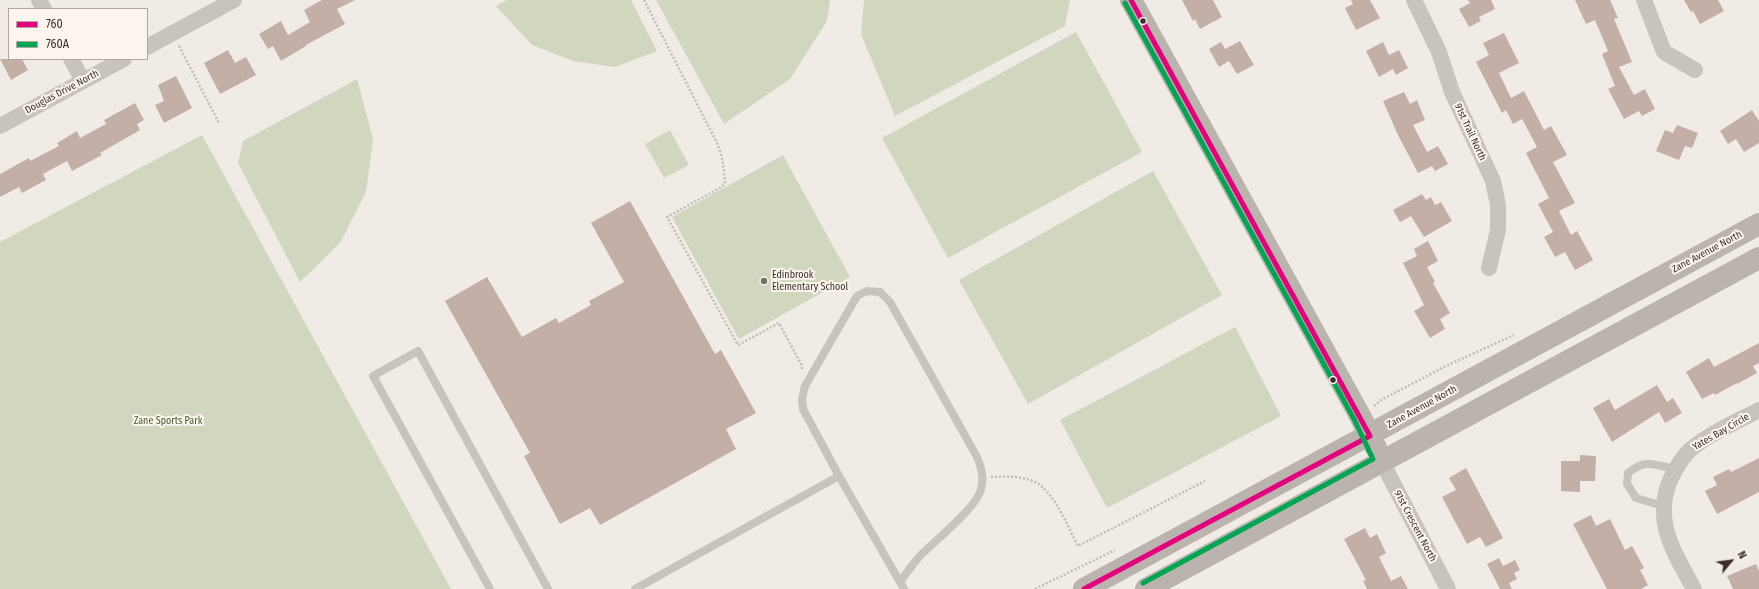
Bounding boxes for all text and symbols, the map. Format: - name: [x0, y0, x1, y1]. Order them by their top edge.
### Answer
- legend: [8, 8, 148, 60]
- unlabelled marker: [1138, 16, 1148, 26]
- text: 760: [46, 17, 63, 31]
- text: 760A: [46, 37, 69, 51]
- street label: Douglas Drive North: [23, 67, 101, 117]
- street label: 91st Trail North: [1452, 101, 1488, 163]
- street label: Zane Avenue North: [1670, 228, 1744, 276]
- place label: Edinbrook Elementary School: [772, 269, 848, 292]
- marker: Edinbrook Elementary School: [759, 276, 769, 286]
- unlabelled marker: [1328, 375, 1338, 385]
- street label: Zane Avenue North: [1385, 383, 1459, 431]
- street label: Yates Bay Circle: [1691, 411, 1751, 453]
- park label: Zane Sports Park: [134, 415, 202, 427]
- street label: 91st Crescent North: [1391, 488, 1439, 564]
- north arrow: [1711, 541, 1751, 581]
- text: N: [1735, 549, 1749, 561]

